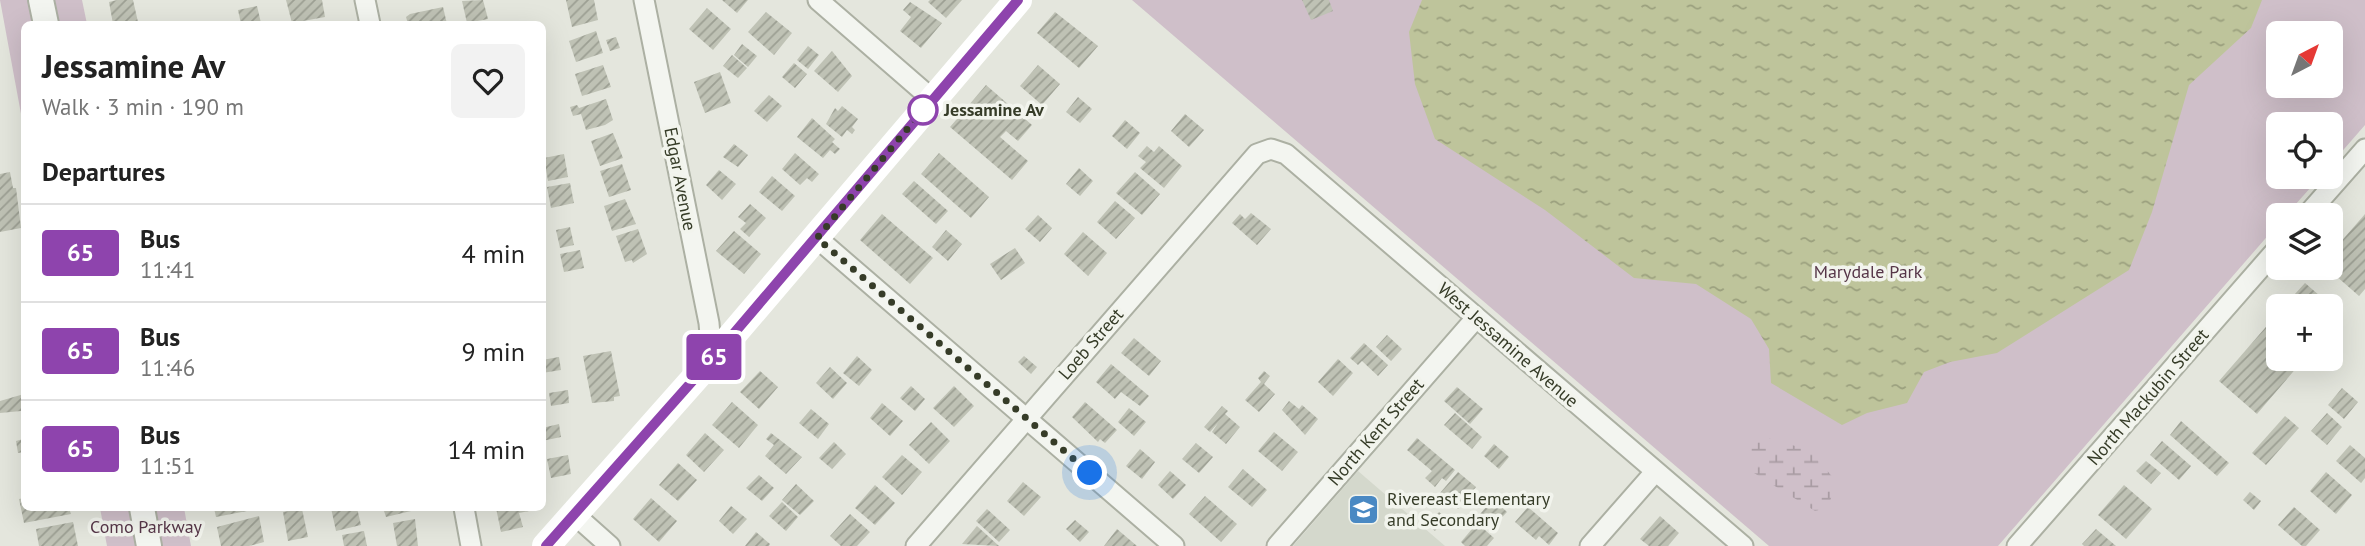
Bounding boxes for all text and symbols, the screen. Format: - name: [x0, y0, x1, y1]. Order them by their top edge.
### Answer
- north arrow: [2266, 21, 2343, 98]
- map controls: [2266, 21, 2343, 371]
- text: Jessamine Av: [42, 44, 225, 87]
- button: heart: [451, 44, 525, 118]
- text: Walk · 3 min · 190 m: [42, 92, 244, 121]
- marker: Jessamine Av: [908, 95, 938, 125]
- place label: Jessamine Av: [943, 98, 1044, 121]
- button: locate: [2266, 112, 2343, 189]
- street label: Edgar Avenue: [659, 125, 702, 232]
- text: Departures: [42, 155, 165, 188]
- button: layers: [2266, 203, 2343, 280]
- text: Bus: [140, 222, 180, 255]
- text: 65: [67, 237, 94, 268]
- text: 4 min: [462, 237, 525, 270]
- text: 11:41: [140, 255, 195, 284]
- park label: Marydale Park: [1814, 260, 1923, 283]
- street label: West Jessamine Avenue: [1433, 277, 1583, 412]
- button: +: [2266, 294, 2343, 371]
- street label: Loeb Street: [1053, 303, 1128, 384]
- text: Bus: [140, 320, 180, 353]
- street label: North Mackubin Street: [2082, 323, 2213, 470]
- line badge: 65: [682, 334, 746, 380]
- text: 65: [67, 335, 94, 366]
- text: 9 min: [462, 335, 525, 368]
- text: 65: [700, 341, 728, 372]
- text: 11:46: [140, 353, 195, 382]
- street label: North Kent Street: [1323, 373, 1429, 490]
- text: Bus: [140, 418, 180, 451]
- text: 65: [67, 433, 94, 464]
- text: 14 min: [447, 433, 525, 466]
- text: 11:51: [140, 451, 195, 480]
- your location: [1072, 455, 1107, 490]
- place label: Rivereast Elementary and Secondary: [1387, 487, 1551, 531]
- school or university icon: Rivereast Elementary and Secondary: [1347, 492, 1381, 526]
- park label: Como Parkway: [90, 515, 203, 538]

